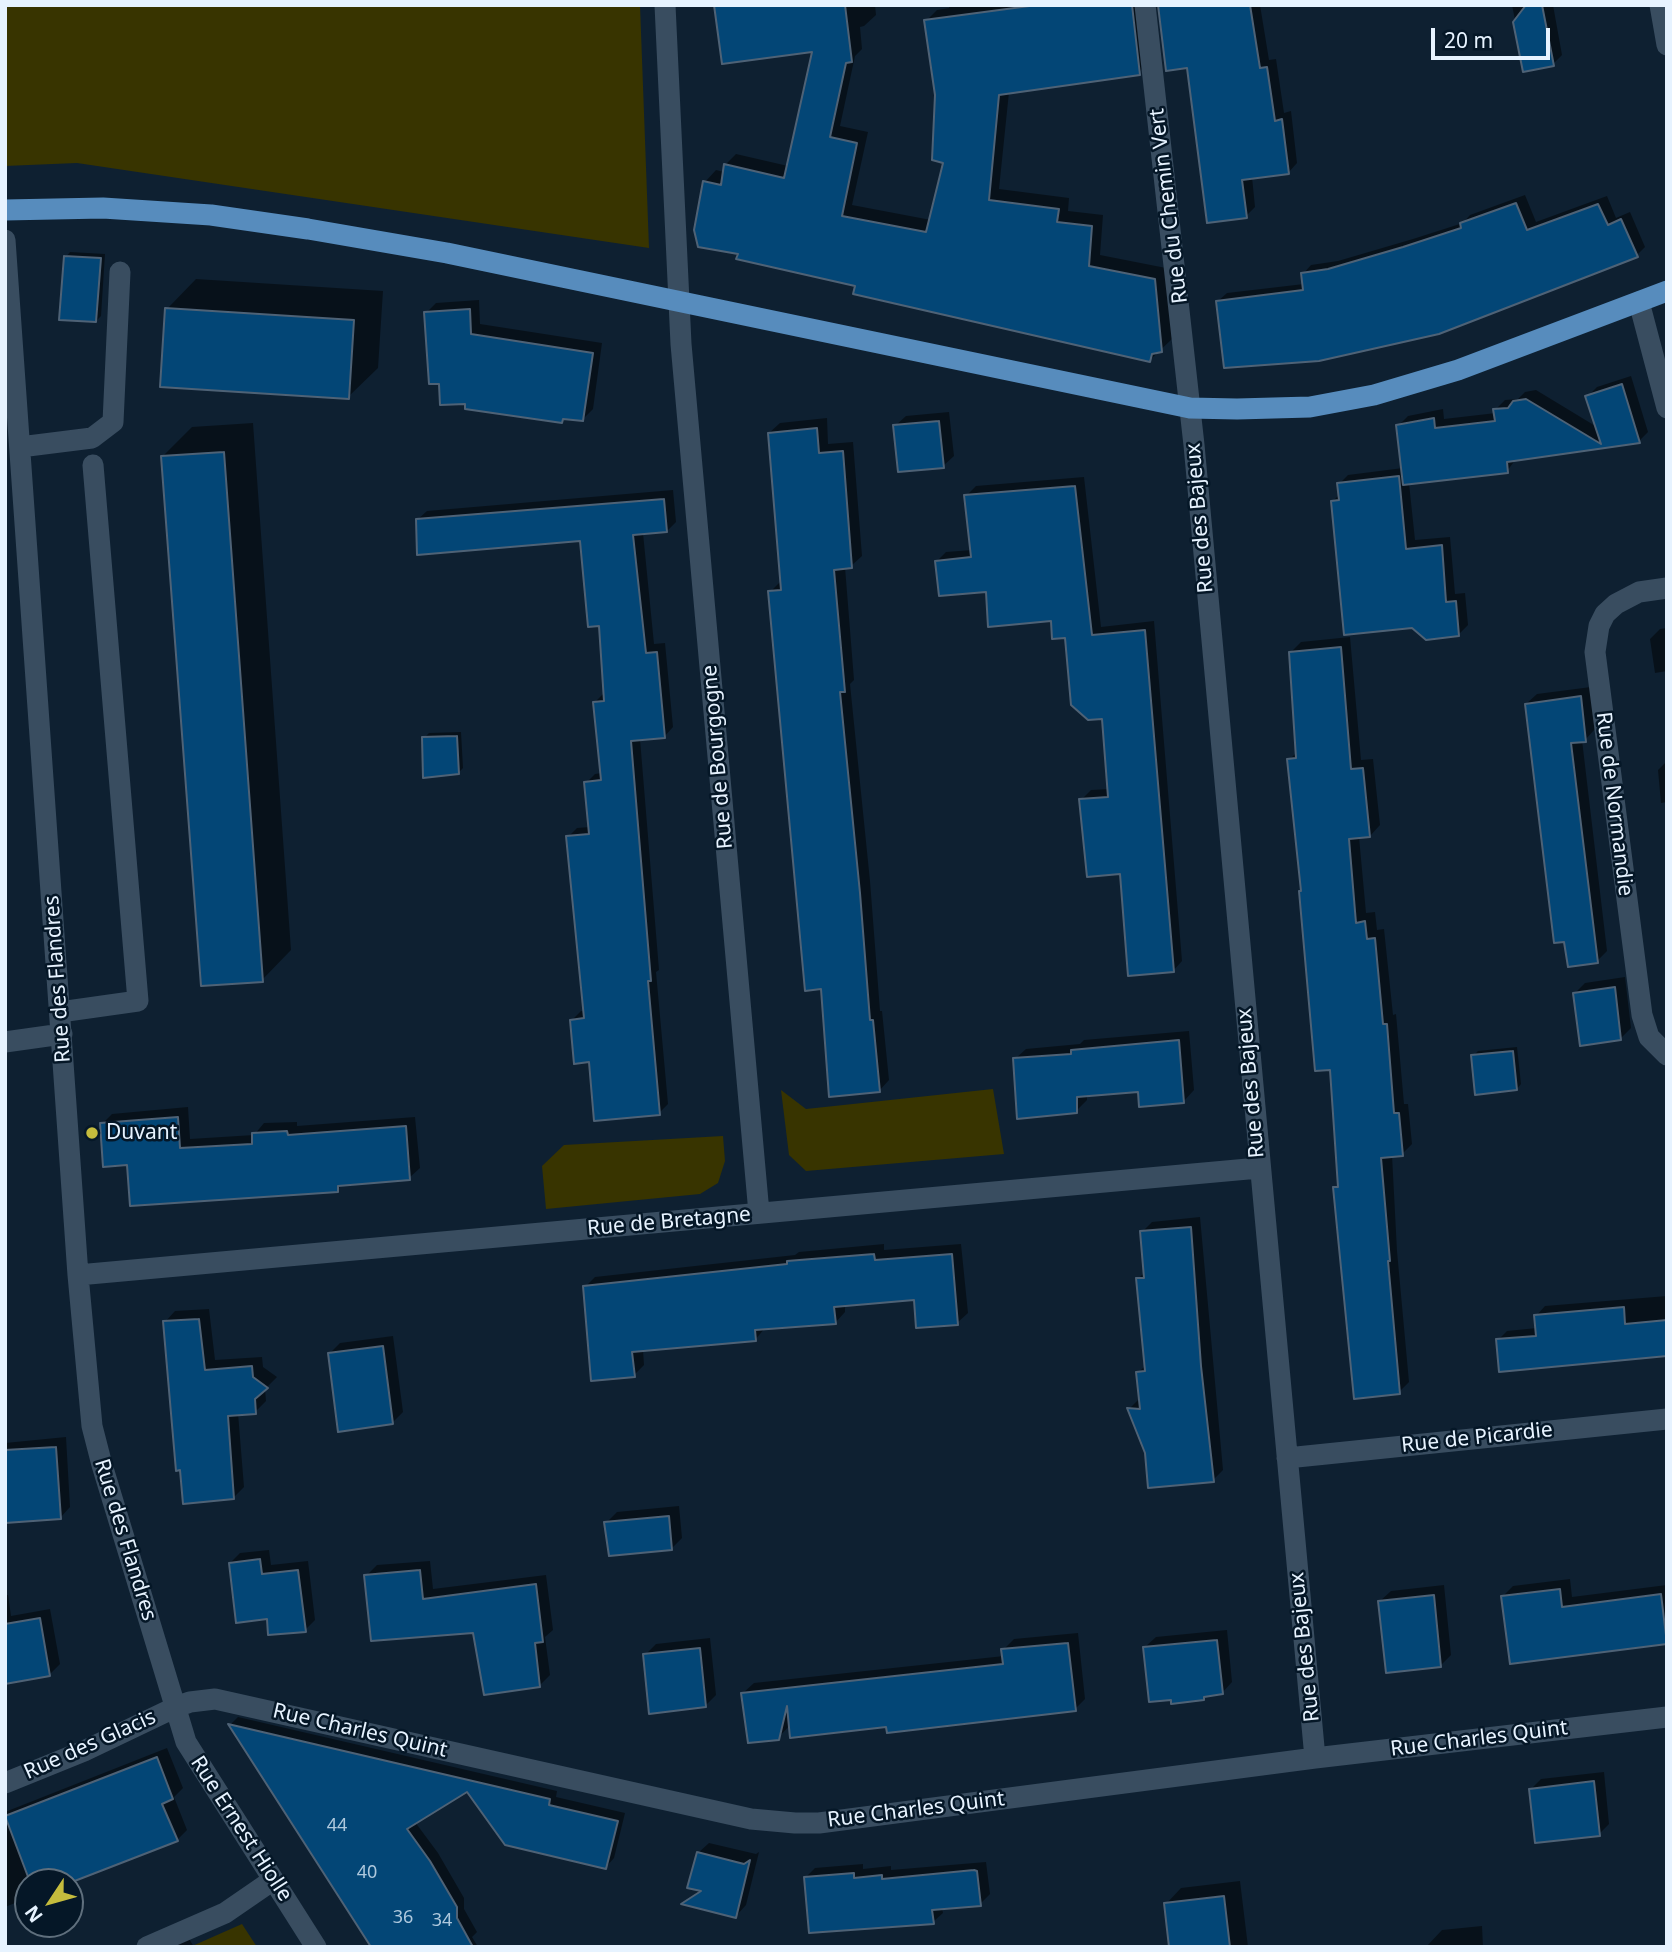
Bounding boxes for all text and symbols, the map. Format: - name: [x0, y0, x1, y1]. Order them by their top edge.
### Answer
- scale bar: [1434, 14, 1553, 58]
- text: 20 m: [1444, 26, 1493, 54]
- street label: Rue du Chemin Vert: [1145, 107, 1193, 305]
- street label: Rue des Bajeux: [1181, 442, 1219, 594]
- street label: Rue de Bourgogne: [697, 664, 739, 850]
- street label: Rue de Normandie: [1590, 710, 1638, 898]
- street label: Rue des Flandres: [40, 894, 76, 1064]
- street label: Rue des Bajeux: [1232, 1007, 1270, 1159]
- place label: Duvant: [106, 1120, 177, 1146]
- marker: Duvant: [84, 1125, 100, 1141]
- street label: Rue de Bretagne: [586, 1202, 752, 1242]
- street label: Rue de Picardie: [1400, 1418, 1554, 1458]
- street label: Rue des Flandres: [88, 1456, 162, 1624]
- street label: Rue des Bajeux: [1285, 1571, 1325, 1723]
- street label: Rue Charles Quint: [270, 1699, 450, 1763]
- street label: Rue des Glacis: [20, 1705, 160, 1785]
- street label: Rue Charles Quint: [1389, 1716, 1569, 1762]
- street label: Rue Ernest Hiolle: [185, 1752, 297, 1906]
- street label: Rue Charles Quint: [826, 1787, 1006, 1833]
- house number: 44: [327, 1815, 347, 1837]
- house number: 40: [357, 1862, 377, 1884]
- north arrow: [14, 1868, 84, 1938]
- text: N: [19, 1900, 49, 1928]
- house number: 36: [393, 1907, 413, 1929]
- house number: 34: [432, 1910, 452, 1932]

